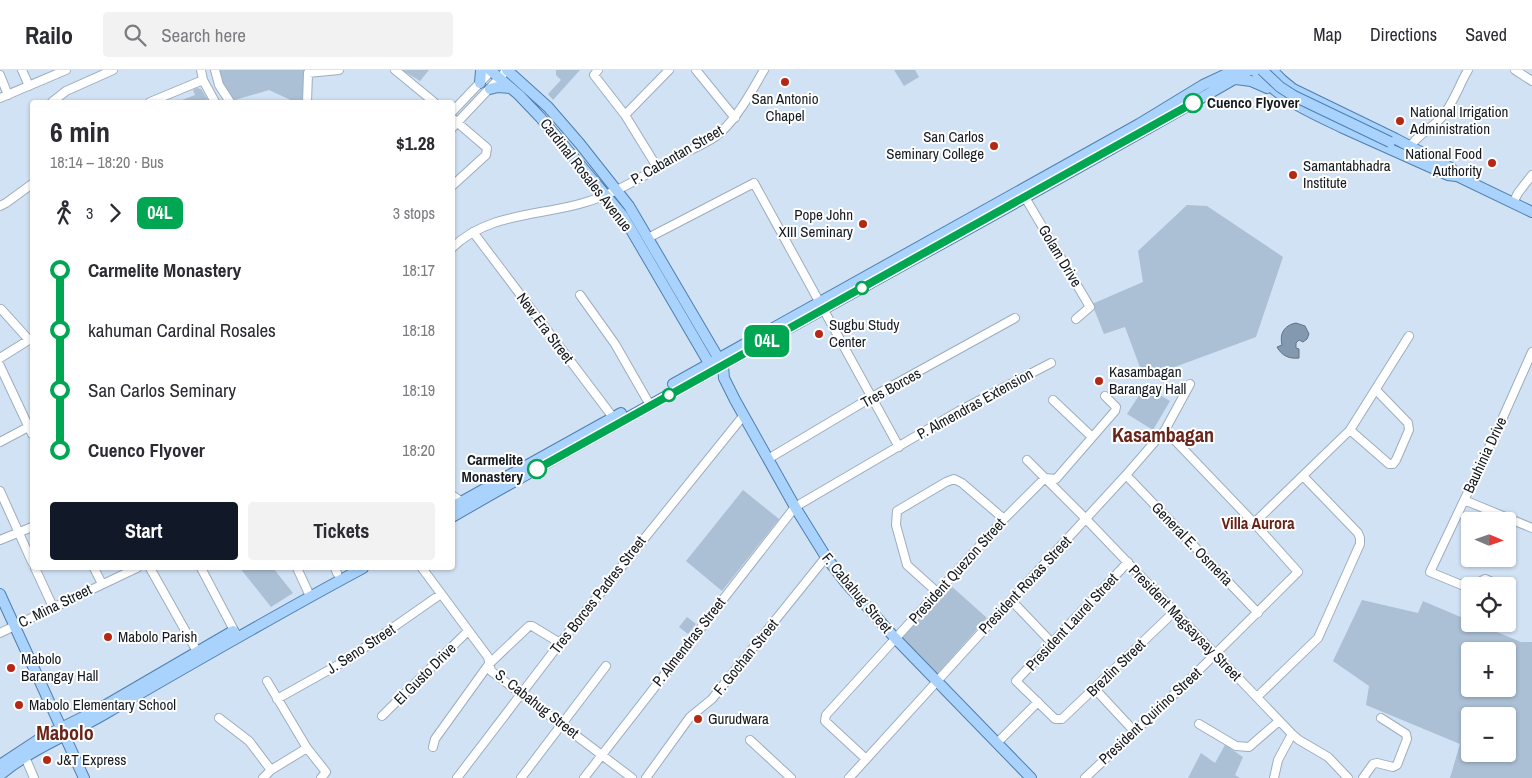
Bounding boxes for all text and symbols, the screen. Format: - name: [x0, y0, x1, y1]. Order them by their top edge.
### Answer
- search box: [103, 12, 453, 57]
- text: Railo: [25, 19, 73, 51]
- icon: search: [121, 21, 149, 49]
- text: Search here: [161, 22, 246, 48]
- text: Map: [1313, 22, 1342, 47]
- text: Directions: [1370, 22, 1437, 47]
- text: Saved: [1465, 22, 1507, 47]
- marker: San Antonio Chapel: [779, 76, 791, 88]
- place label: San Antonio Chapel: [751, 88, 819, 126]
- place label: Cuenco Flyover: [1207, 92, 1299, 113]
- marker: Cuenco Flyover: [1183, 93, 1203, 113]
- place label: National Irrigation Administration: [1409, 101, 1508, 139]
- text: 6 min: [50, 113, 110, 151]
- street label: Cardinal Rosales Avenue: [535, 114, 637, 236]
- marker: National Irrigation Administration: [1394, 115, 1406, 127]
- street label: P. Cabantan Street: [627, 119, 727, 189]
- place label: San Carlos Seminary College: [886, 126, 984, 164]
- text: $1.28: [396, 130, 435, 156]
- marker: San Carlos Seminary College: [988, 140, 1000, 152]
- place label: National Food Authority: [1405, 143, 1483, 181]
- text: 18:14 – 18:20 · Bus: [50, 151, 164, 173]
- place label: Samantabhadra Institute: [1303, 155, 1391, 193]
- marker: National Food Authority: [1486, 157, 1498, 169]
- marker: Samantabhadra Institute: [1287, 169, 1299, 181]
- icon: walk: [50, 199, 78, 227]
- icon: forward: [101, 199, 129, 227]
- text: 04L: [147, 200, 173, 225]
- text: 3: [86, 202, 93, 224]
- text: 3 stops: [393, 202, 435, 224]
- place label: Pope John XIII Seminary: [778, 204, 854, 242]
- marker: Pope John XIII Seminary: [857, 218, 869, 230]
- street label: Golam Drive: [1034, 221, 1087, 291]
- text: Carmelite Monastery: [88, 257, 241, 283]
- text: 18:17: [402, 259, 435, 281]
- unlabelled marker: [855, 281, 869, 295]
- street label: New Era Street: [512, 288, 579, 368]
- place label: Sugbu Study Center: [829, 314, 900, 352]
- text: kahuman Cardinal Rosales: [88, 317, 276, 343]
- text: 18:18: [402, 319, 435, 341]
- line badge: 04L: [738, 325, 796, 357]
- text: 04L: [754, 328, 780, 353]
- marker: Sugbu Study Center: [813, 328, 825, 340]
- place label: Kasambagan Barangay Hall: [1109, 361, 1186, 399]
- street label: Tres Borces: [857, 362, 925, 413]
- street label: P. Almendras Extension: [913, 363, 1037, 444]
- marker: Kasambagan Barangay Hall: [1093, 375, 1105, 387]
- text: San Carlos Seminary: [88, 377, 236, 403]
- text: 18:19: [402, 379, 435, 401]
- unlabelled marker: [662, 388, 676, 402]
- street label: Bauhinia Drive: [1458, 413, 1511, 496]
- district label: Kasambagan: [1112, 421, 1214, 448]
- text: Cuenco Flyover: [88, 437, 205, 463]
- text: 18:20: [402, 439, 435, 461]
- place label: Carmelite Monastery: [461, 449, 523, 487]
- marker: Carmelite Monastery: [527, 459, 547, 479]
- street label: General E. Osmeña: [1147, 497, 1238, 590]
- button: Start: [50, 502, 238, 560]
- button: Tickets: [248, 502, 435, 560]
- district label: Villa Aurora: [1222, 512, 1295, 534]
- north arrow: [1461, 512, 1516, 568]
- map controls: [1461, 512, 1516, 762]
- street label: President Quezon Street: [904, 513, 1010, 628]
- street label: Tres Borces Padres Street: [545, 531, 651, 658]
- street label: President Roxas Street: [974, 531, 1076, 638]
- street label: F. Cabahug Street: [817, 548, 898, 638]
- street label: President Magsaysay Street: [1124, 560, 1247, 686]
- street label: President Laurel Street: [1021, 568, 1123, 675]
- button: locate: [1461, 577, 1516, 632]
- street label: C. Mina Street: [15, 578, 96, 632]
- street label: P. Almendras Street: [647, 592, 730, 691]
- street label: F. Gochan Street: [708, 614, 783, 699]
- street label: J. Seno Street: [322, 618, 400, 679]
- place label: Mabolo Parish: [118, 626, 197, 647]
- marker: Mabolo Parish: [102, 631, 114, 643]
- street label: Brezlin Street: [1082, 634, 1150, 701]
- street label: El Gusto Drive: [389, 638, 460, 709]
- button: +: [1461, 642, 1516, 697]
- place label: Mabolo Barangay Hall: [21, 648, 98, 686]
- marker: Mabolo Barangay Hall: [5, 662, 17, 674]
- street label: President Quirino Street: [1094, 662, 1206, 769]
- street label: S. Cabahug Street: [491, 664, 584, 743]
- place label: Mabolo Elementary School: [29, 694, 176, 715]
- marker: Mabolo Elementary School: [13, 699, 25, 711]
- button: −: [1461, 707, 1516, 762]
- place label: Gurudwara: [708, 708, 769, 729]
- marker: Gurudwara: [692, 713, 704, 725]
- district label: Mabolo: [36, 719, 94, 746]
- place label: J&T Express: [57, 749, 127, 770]
- marker: J&T Express: [41, 754, 53, 766]

